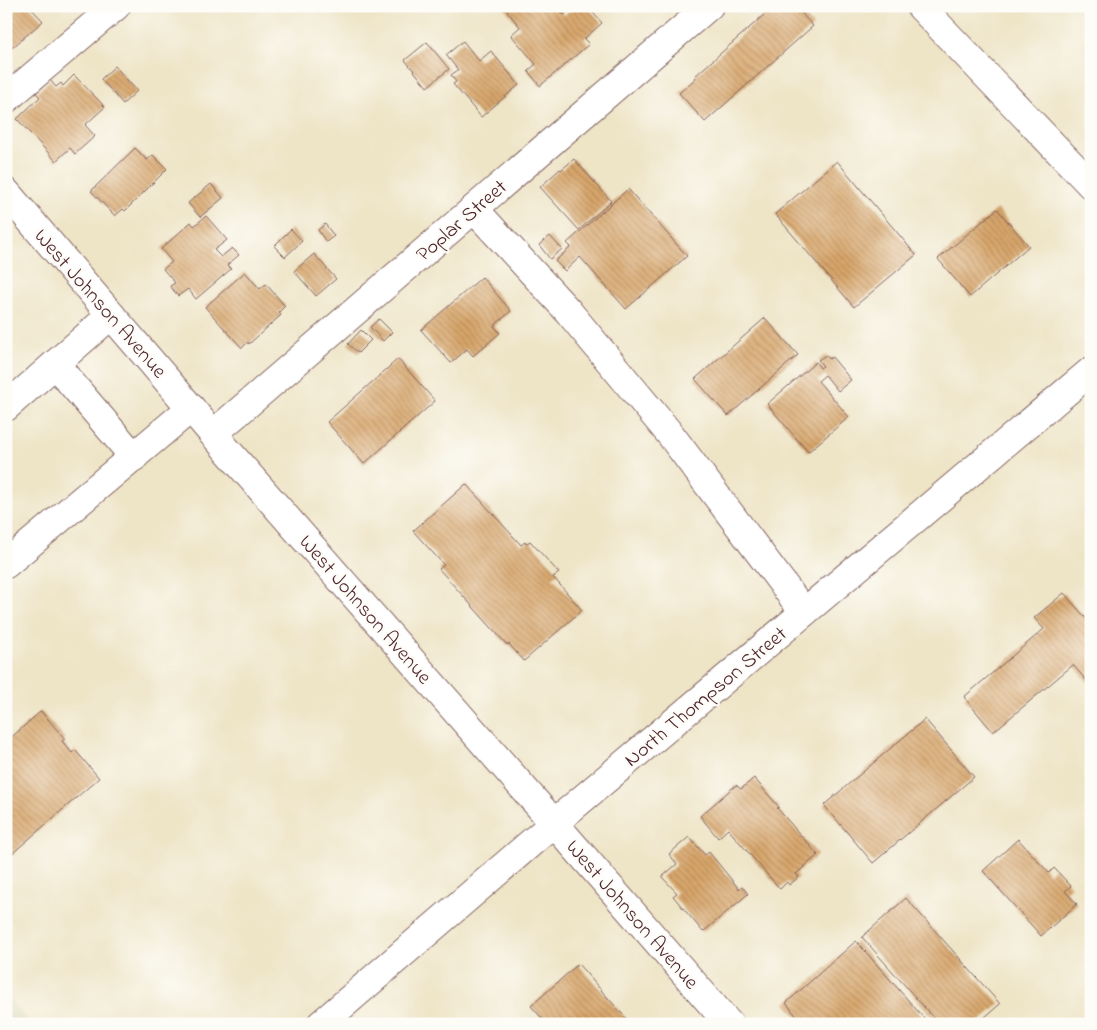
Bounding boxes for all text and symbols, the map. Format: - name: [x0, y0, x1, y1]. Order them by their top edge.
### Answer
- street label: Poplar Street: [410, 173, 514, 270]
- street label: West Johnson Avenue: [26, 223, 173, 386]
- street label: West Johnson Avenue: [291, 529, 438, 692]
- street label: North Thompson Street: [618, 620, 794, 775]
- street label: West Johnson Avenue: [558, 834, 705, 997]

